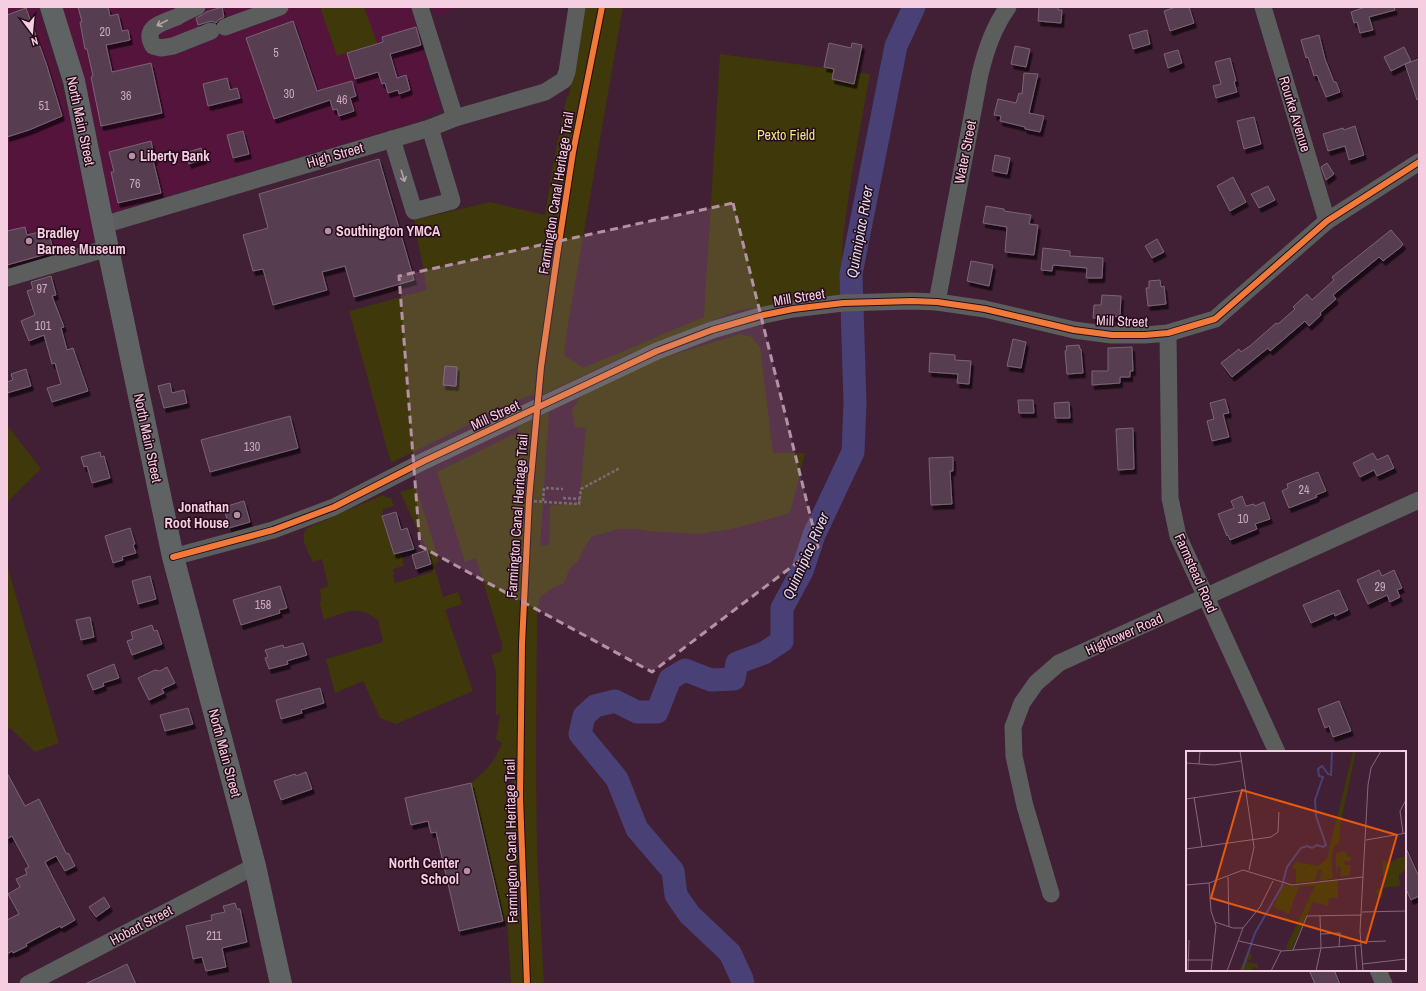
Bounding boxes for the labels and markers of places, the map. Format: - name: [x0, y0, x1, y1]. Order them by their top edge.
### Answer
- place label: Liberty Bank: [140, 147, 210, 165]
- marker: Liberty Bank: [127, 151, 137, 161]
- place label: Southington YMCA: [336, 222, 441, 240]
- place label: Bradley Barnes Museum: [37, 224, 126, 258]
- marker: Southington YMCA: [323, 226, 333, 236]
- marker: Bradley Barnes Museum: [24, 236, 34, 246]
- place label: Jonathan Root House: [165, 498, 229, 532]
- marker: Jonathan Root House: [232, 510, 242, 520]
- place label: North Center School: [389, 854, 460, 888]
- marker: North Center School: [462, 866, 472, 876]

